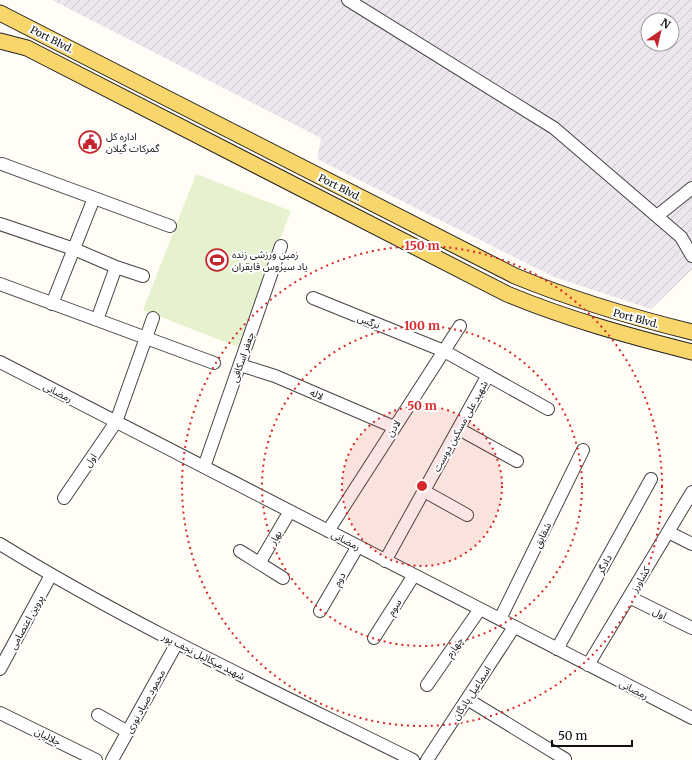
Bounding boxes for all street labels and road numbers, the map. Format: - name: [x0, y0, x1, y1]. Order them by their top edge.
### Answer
- street label: Port Blvd.: [28, 23, 75, 56]
- street label: Port Blvd.: [316, 171, 363, 204]
- street label: Port Blvd.: [612, 306, 660, 331]
- street label: نرگس: [356, 311, 382, 332]
- street label: جعفر اسکافی: [228, 330, 257, 384]
- street label: شهید علی مسکین دوست: [430, 378, 491, 474]
- street label: رمضانی: [41, 380, 75, 405]
- street label: لاله: [308, 386, 325, 403]
- street label: لادن: [383, 417, 404, 439]
- street label: اول: [81, 451, 100, 470]
- street label: شقایق: [531, 520, 554, 550]
- street label: بهار: [266, 527, 285, 548]
- street label: رمضانی: [329, 528, 363, 553]
- street label: دادگر: [593, 552, 615, 577]
- street label: کشاورز: [627, 563, 653, 595]
- street label: دوم: [330, 570, 350, 590]
- street label: پروین اعتصامی: [6, 593, 47, 652]
- street label: سوم: [384, 596, 406, 619]
- street label: اول: [651, 605, 669, 622]
- street label: شهید میکائیل نجف پور: [159, 630, 247, 683]
- street label: چهارم: [443, 634, 468, 661]
- street label: اسماعیل پادگان: [449, 664, 494, 723]
- street label: محمود صیاد نوری: [123, 667, 168, 735]
- street label: رمضانی: [617, 677, 651, 702]
- street label: جلالیان: [32, 724, 63, 748]

